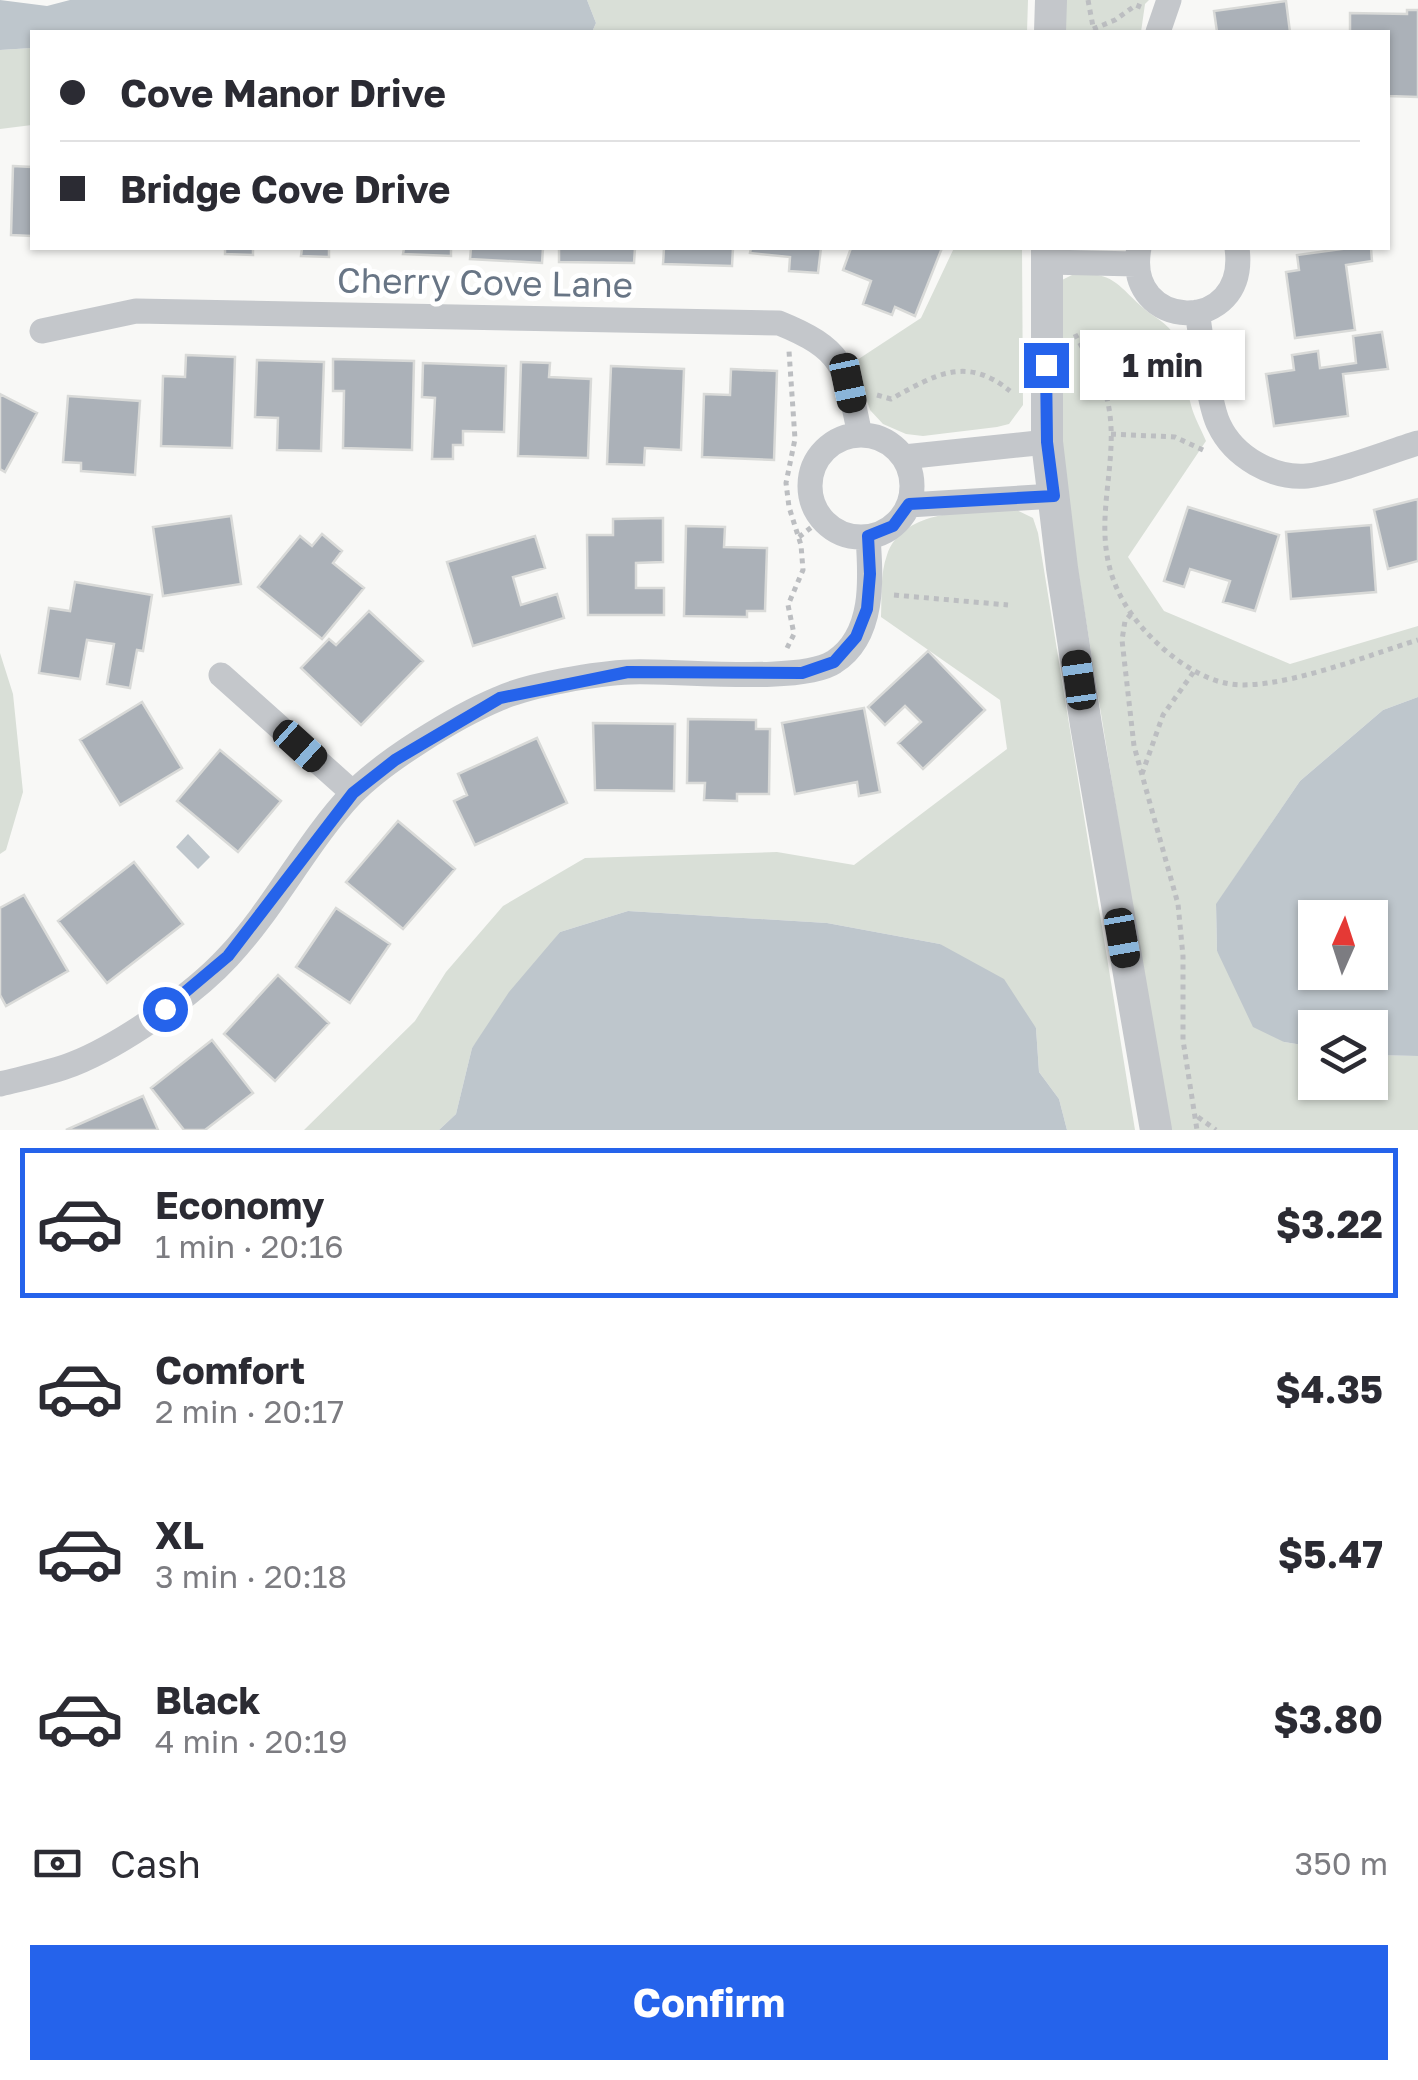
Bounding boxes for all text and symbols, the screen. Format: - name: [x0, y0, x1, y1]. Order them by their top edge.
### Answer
- text: Cove Manor Drive: [120, 70, 446, 115]
- text: Bridge Cove Drive: [120, 166, 451, 211]
- street label: Cherry Cove Lane: [337, 258, 634, 306]
- callout: 1 min: [1081, 330, 1246, 400]
- route end: [1024, 343, 1069, 388]
- text: 1 min: [1122, 346, 1203, 384]
- car: [827, 351, 869, 415]
- car: [1060, 648, 1098, 712]
- car: [268, 715, 332, 777]
- north arrow: [1298, 900, 1388, 990]
- map controls: [1298, 900, 1388, 1100]
- car: [1102, 906, 1142, 970]
- route start: [143, 987, 188, 1032]
- button: layers: [1298, 1010, 1388, 1100]
- icon: car: [35, 1178, 125, 1268]
- text: Economy: [155, 1182, 324, 1227]
- text: $3.22: [1276, 1201, 1383, 1246]
- text: 1 min · 20:16: [155, 1227, 344, 1265]
- icon: car: [35, 1343, 125, 1433]
- text: Comfort: [155, 1347, 305, 1392]
- text: $4.35: [1275, 1366, 1383, 1411]
- text: 2 min · 20:17: [155, 1392, 344, 1430]
- icon: car: [35, 1508, 125, 1598]
- text: XL: [155, 1512, 204, 1557]
- text: $5.47: [1278, 1531, 1383, 1576]
- text: 3 min · 20:18: [155, 1557, 347, 1595]
- icon: car: [35, 1673, 125, 1763]
- text: Black: [155, 1677, 260, 1722]
- text: $3.80: [1273, 1696, 1383, 1741]
- text: 4 min · 20:19: [155, 1722, 348, 1760]
- icon: cash: [30, 1836, 85, 1891]
- text: Cash: [110, 1841, 201, 1886]
- text: 350 m: [1295, 1844, 1388, 1882]
- button: Confirm: [30, 1945, 1388, 2060]

